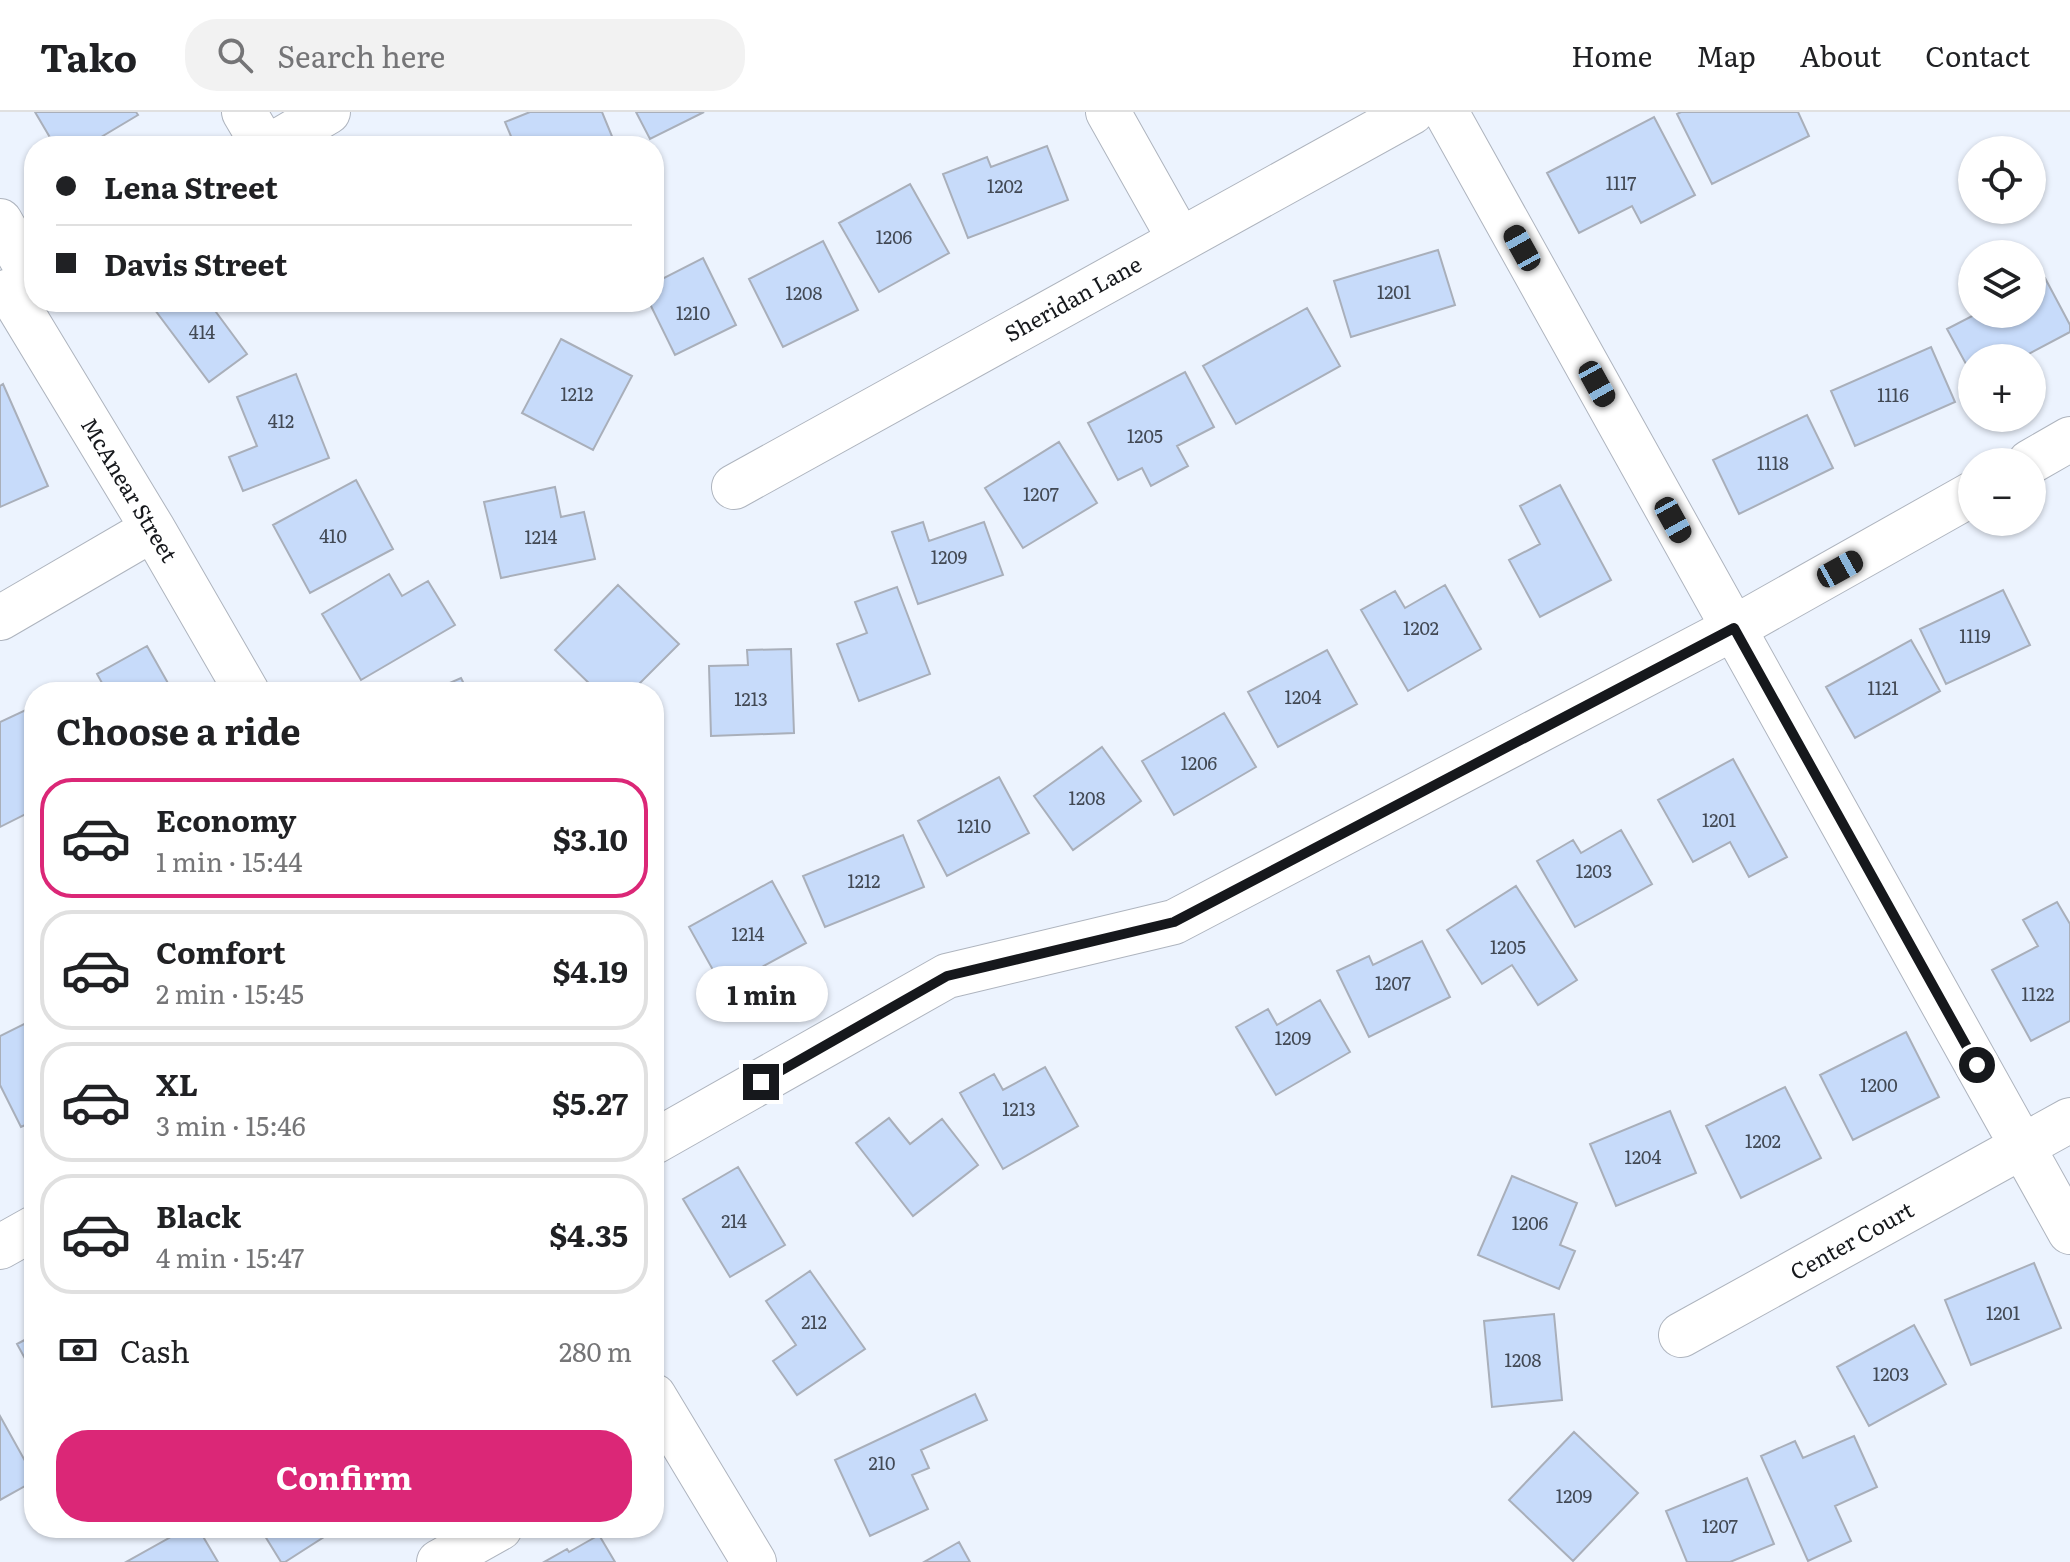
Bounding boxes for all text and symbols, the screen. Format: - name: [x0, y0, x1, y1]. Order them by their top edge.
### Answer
- search box: [185, 19, 745, 91]
- text: Tako: [40, 27, 137, 84]
- icon: search: [213, 33, 257, 77]
- text: Search here: [277, 33, 445, 77]
- text: Home: [1571, 34, 1652, 76]
- text: Map: [1696, 34, 1756, 76]
- text: About: [1800, 34, 1881, 76]
- text: Contact: [1925, 34, 2030, 76]
- map controls: [1958, 136, 2046, 536]
- button: locate: [1958, 136, 2046, 224]
- text: Lena Street: [104, 164, 278, 208]
- house number: 1117: [1606, 169, 1636, 196]
- house number: 1202: [987, 172, 1023, 199]
- car: [1500, 221, 1544, 275]
- house number: 1206: [876, 223, 913, 250]
- button: layers: [1958, 240, 2046, 328]
- text: Davis Street: [104, 241, 287, 285]
- street label: Sheridan Lane: [998, 246, 1147, 349]
- house number: 1201: [1377, 278, 1411, 305]
- house number: 1208: [786, 279, 822, 306]
- house number: 1210: [676, 299, 710, 326]
- house number: 414: [189, 318, 215, 345]
- button: +: [1958, 344, 2046, 432]
- car: [1575, 357, 1619, 411]
- house number: 1212: [561, 380, 593, 407]
- house number: 1116: [1877, 381, 1909, 408]
- house number: 412: [268, 407, 294, 434]
- street label: McAnear Street: [74, 411, 187, 568]
- house number: 1205: [1127, 422, 1163, 449]
- button: −: [1958, 448, 2046, 536]
- house number: 1118: [1757, 449, 1789, 476]
- house number: 1207: [1023, 480, 1059, 507]
- car: [1651, 493, 1695, 547]
- house number: 410: [319, 522, 347, 549]
- house number: 1214: [525, 523, 558, 550]
- house number: 1209: [931, 543, 967, 570]
- car: [1813, 547, 1867, 591]
- house number: 1202: [1403, 614, 1439, 641]
- house number: 1119: [1959, 622, 1991, 649]
- house number: 1121: [1867, 674, 1899, 701]
- house number: 1204: [1285, 683, 1321, 710]
- house number: 1213: [734, 685, 768, 712]
- text: Choose a ride: [56, 703, 301, 756]
- house number: 1206: [1181, 749, 1218, 776]
- house number: 1208: [1069, 784, 1105, 811]
- text: Economy: [156, 797, 296, 841]
- icon: car: [60, 802, 132, 874]
- house number: 1201: [1702, 806, 1736, 833]
- house number: 1210: [957, 812, 991, 839]
- text: $3.10: [553, 816, 628, 860]
- text: 1 min · 15:44: [156, 841, 303, 880]
- house number: 1203: [1576, 857, 1612, 884]
- house number: 1212: [848, 867, 880, 894]
- house number: 1214: [732, 920, 765, 947]
- text: Comfort: [156, 929, 286, 973]
- house number: 1205: [1490, 933, 1526, 960]
- icon: car: [60, 934, 132, 1006]
- text: $4.19: [552, 948, 628, 992]
- callout: 1 min: [695, 966, 827, 1022]
- house number: 1207: [1375, 969, 1411, 996]
- text: 2 min · 15:45: [156, 973, 304, 1012]
- text: 1 min: [727, 974, 797, 1013]
- house number: 1122: [2022, 980, 2054, 1007]
- house number: 1209: [1275, 1024, 1311, 1051]
- route start: [1959, 1047, 1995, 1083]
- text: XL: [156, 1061, 198, 1105]
- route end: [743, 1064, 779, 1100]
- icon: car: [60, 1066, 132, 1138]
- house number: 1200: [1860, 1071, 1898, 1098]
- text: $5.27: [552, 1080, 628, 1124]
- house number: 1213: [1002, 1095, 1036, 1122]
- text: 3 min · 15:46: [156, 1105, 306, 1144]
- house number: 1202: [1745, 1127, 1781, 1154]
- house number: 1204: [1625, 1143, 1661, 1170]
- street label: Center Court: [1784, 1192, 1919, 1287]
- text: Black: [156, 1193, 241, 1237]
- icon: car: [60, 1198, 132, 1270]
- house number: 214: [721, 1207, 747, 1234]
- house number: 1206: [1512, 1209, 1549, 1236]
- text: $4.35: [549, 1212, 628, 1256]
- text: 4 min · 15:47: [156, 1237, 304, 1276]
- house number: 1201: [1986, 1299, 2020, 1326]
- house number: 212: [801, 1308, 827, 1335]
- icon: cash: [56, 1328, 100, 1372]
- text: Cash: [120, 1328, 190, 1372]
- text: 280 m: [559, 1331, 632, 1370]
- house number: 1208: [1505, 1346, 1541, 1373]
- house number: 1203: [1873, 1360, 1909, 1387]
- button: Confirm: [56, 1430, 632, 1522]
- house number: 210: [869, 1449, 895, 1476]
- house number: 1209: [1556, 1482, 1592, 1509]
- house number: 1207: [1702, 1512, 1738, 1539]

